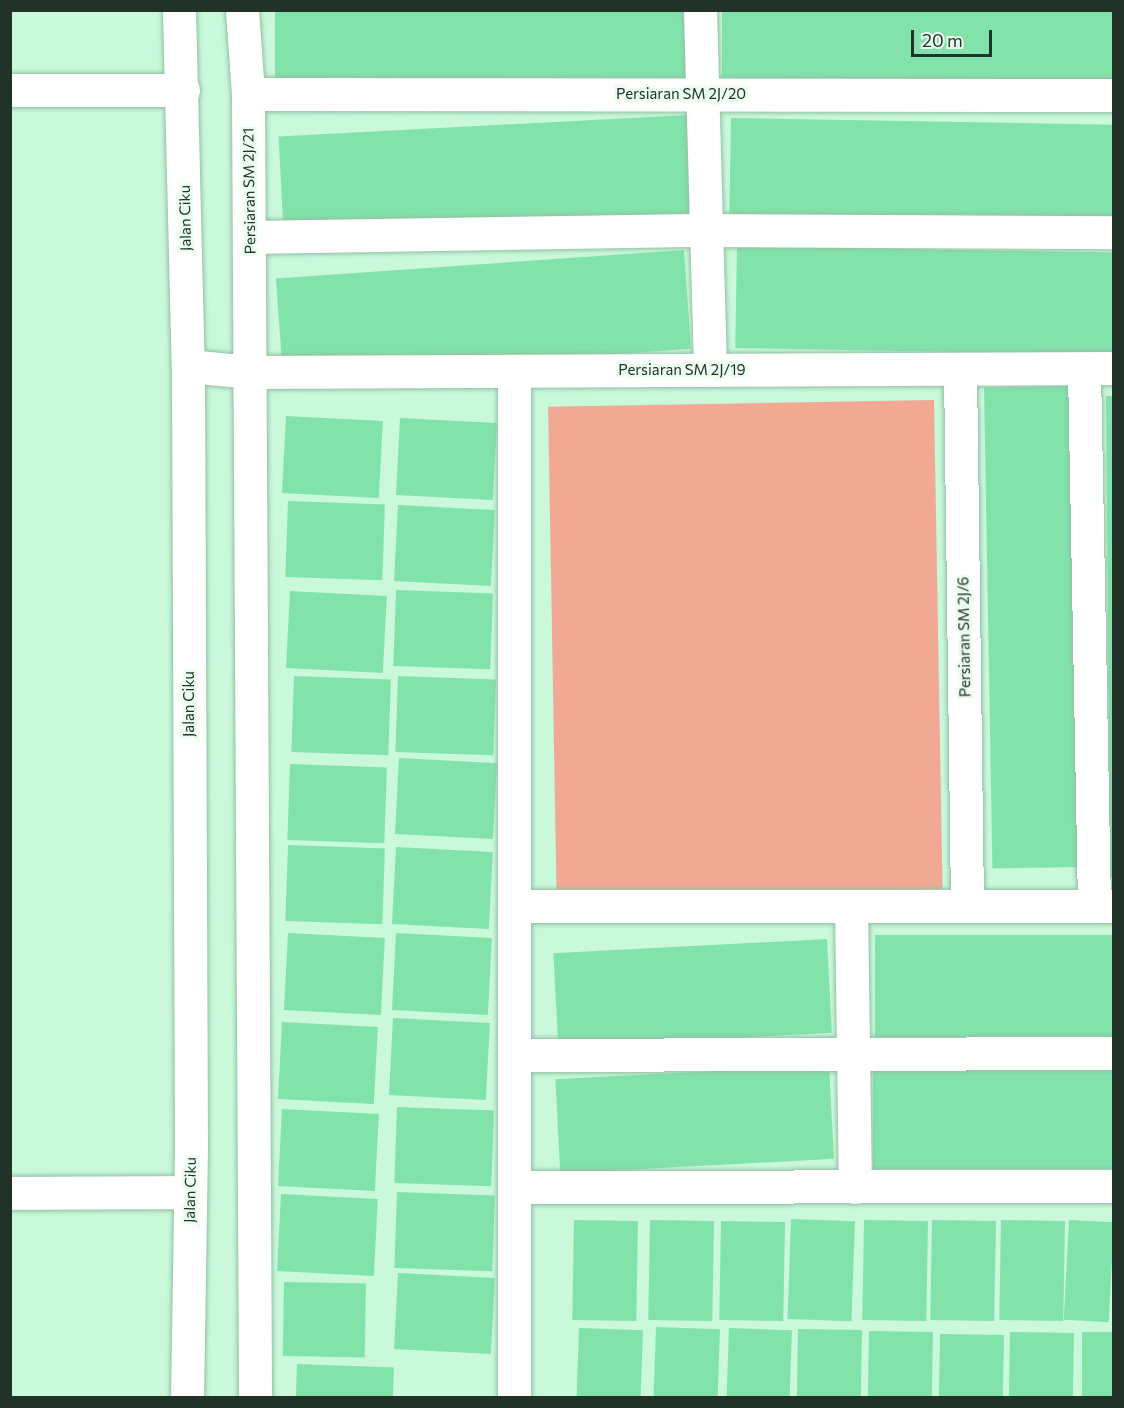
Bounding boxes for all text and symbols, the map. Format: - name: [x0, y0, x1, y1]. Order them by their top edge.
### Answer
- scale bar: [914, 18, 995, 56]
- text: 20 m: [922, 29, 963, 51]
- street label: Persiaran SM 2J/20: [616, 85, 746, 103]
- street label: Persiaran SM 2J/21: [239, 128, 259, 254]
- street label: Jalan Ciku: [175, 185, 195, 251]
- street label: Persiaran SM 2J/19: [618, 361, 746, 379]
- street label: Persiaran SM 2J/6: [954, 577, 974, 697]
- street label: Jalan Ciku: [180, 671, 198, 737]
- street label: Jalan Ciku: [180, 1157, 200, 1223]

